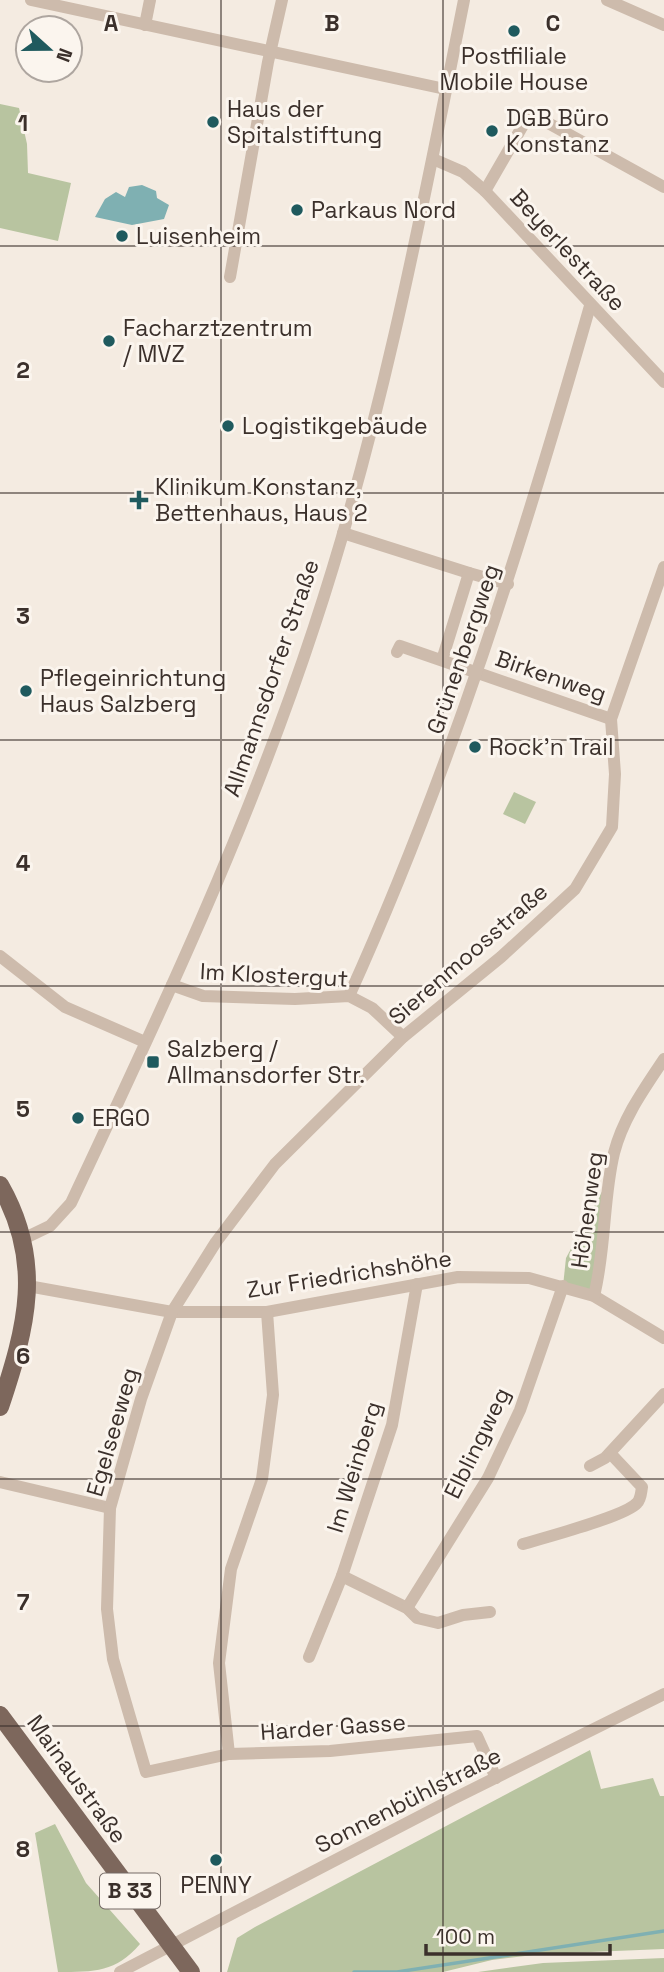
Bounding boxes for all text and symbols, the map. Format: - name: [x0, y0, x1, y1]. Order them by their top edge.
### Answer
- text: A: [104, 8, 119, 38]
- text: B: [324, 8, 340, 38]
- text: C: [546, 8, 560, 38]
- north arrow: [14, 14, 84, 84]
- marker: Postfiliale Mobile House: [506, 23, 522, 39]
- place label: Postfiliale Mobile House: [440, 41, 588, 97]
- text: N: [50, 44, 78, 65]
- place label: Haus der Spitalstiftung: [227, 94, 382, 150]
- place label: DGB Büro Konstanz: [506, 103, 610, 159]
- text: 1: [18, 108, 28, 138]
- marker: Haus der Spitalstiftung: [205, 114, 221, 130]
- marker: DGB Büro Konstanz: [484, 123, 500, 139]
- street label: Beyerlestraße: [504, 183, 632, 317]
- place label: Parkaus Nord: [311, 195, 456, 225]
- marker: Parkaus Nord: [289, 202, 305, 218]
- place label: Luisenheim: [136, 221, 261, 251]
- marker: Luisenheim: [114, 228, 130, 244]
- place label: Facharztzentrum / MVZ: [123, 313, 313, 369]
- marker: Facharztzentrum / MVZ: [101, 333, 117, 349]
- text: 2: [16, 355, 30, 385]
- place label: Logistikgebäude: [242, 411, 428, 441]
- marker: Logistikgebäude: [220, 418, 236, 434]
- place label: Klinikum Konstanz, Bettenhaus, Haus 2: [155, 472, 368, 528]
- marker: Klinikum Konstanz, Bettenhaus, Haus 2: [129, 490, 149, 510]
- street label: Allmannsdorfer Straße: [216, 555, 326, 801]
- street label: Grünenbergweg: [420, 560, 506, 738]
- text: 3: [16, 601, 30, 631]
- street label: Birkenweg: [492, 643, 610, 709]
- place label: Pflegeinrichtung Haus Salzberg: [40, 663, 226, 719]
- marker: Pflegeinrichtung Haus Salzberg: [18, 683, 34, 699]
- place label: Rock'n Trail: [489, 732, 614, 762]
- marker: Rock'n Trail: [467, 739, 483, 755]
- text: 4: [16, 848, 31, 878]
- street label: Sierenmoosstraße: [382, 877, 554, 1031]
- street label: Im Klostergut: [199, 956, 349, 994]
- place label: Salzberg / Allmansdorfer Str.: [167, 1034, 365, 1090]
- marker: Salzberg / Allmansdorfer Str.: [145, 1054, 161, 1070]
- text: 5: [16, 1094, 30, 1124]
- place label: ERGO: [92, 1103, 150, 1133]
- marker: ERGO: [70, 1110, 86, 1126]
- street label: Höhenweg: [564, 1150, 610, 1270]
- street label: Zur Friedrichshöhe: [244, 1243, 454, 1305]
- text: 6: [16, 1341, 30, 1371]
- street label: Egelseeweg: [79, 1364, 145, 1500]
- street label: Elblingweg: [437, 1382, 517, 1504]
- street label: Im Weinberg: [320, 1398, 388, 1536]
- text: 7: [17, 1587, 30, 1617]
- street label: Harder Gasse: [259, 1707, 407, 1747]
- street label: Mainaustraße: [20, 1709, 134, 1849]
- street label: Sonnenbühlstraße: [310, 1740, 506, 1860]
- text: 8: [16, 1834, 30, 1864]
- marker: PENNY: [208, 1852, 224, 1868]
- place label: PENNY: [180, 1870, 252, 1900]
- road number: B 33: [100, 1874, 160, 1909]
- scale bar: [426, 1912, 610, 1956]
- text: 100 m: [436, 1923, 495, 1950]

